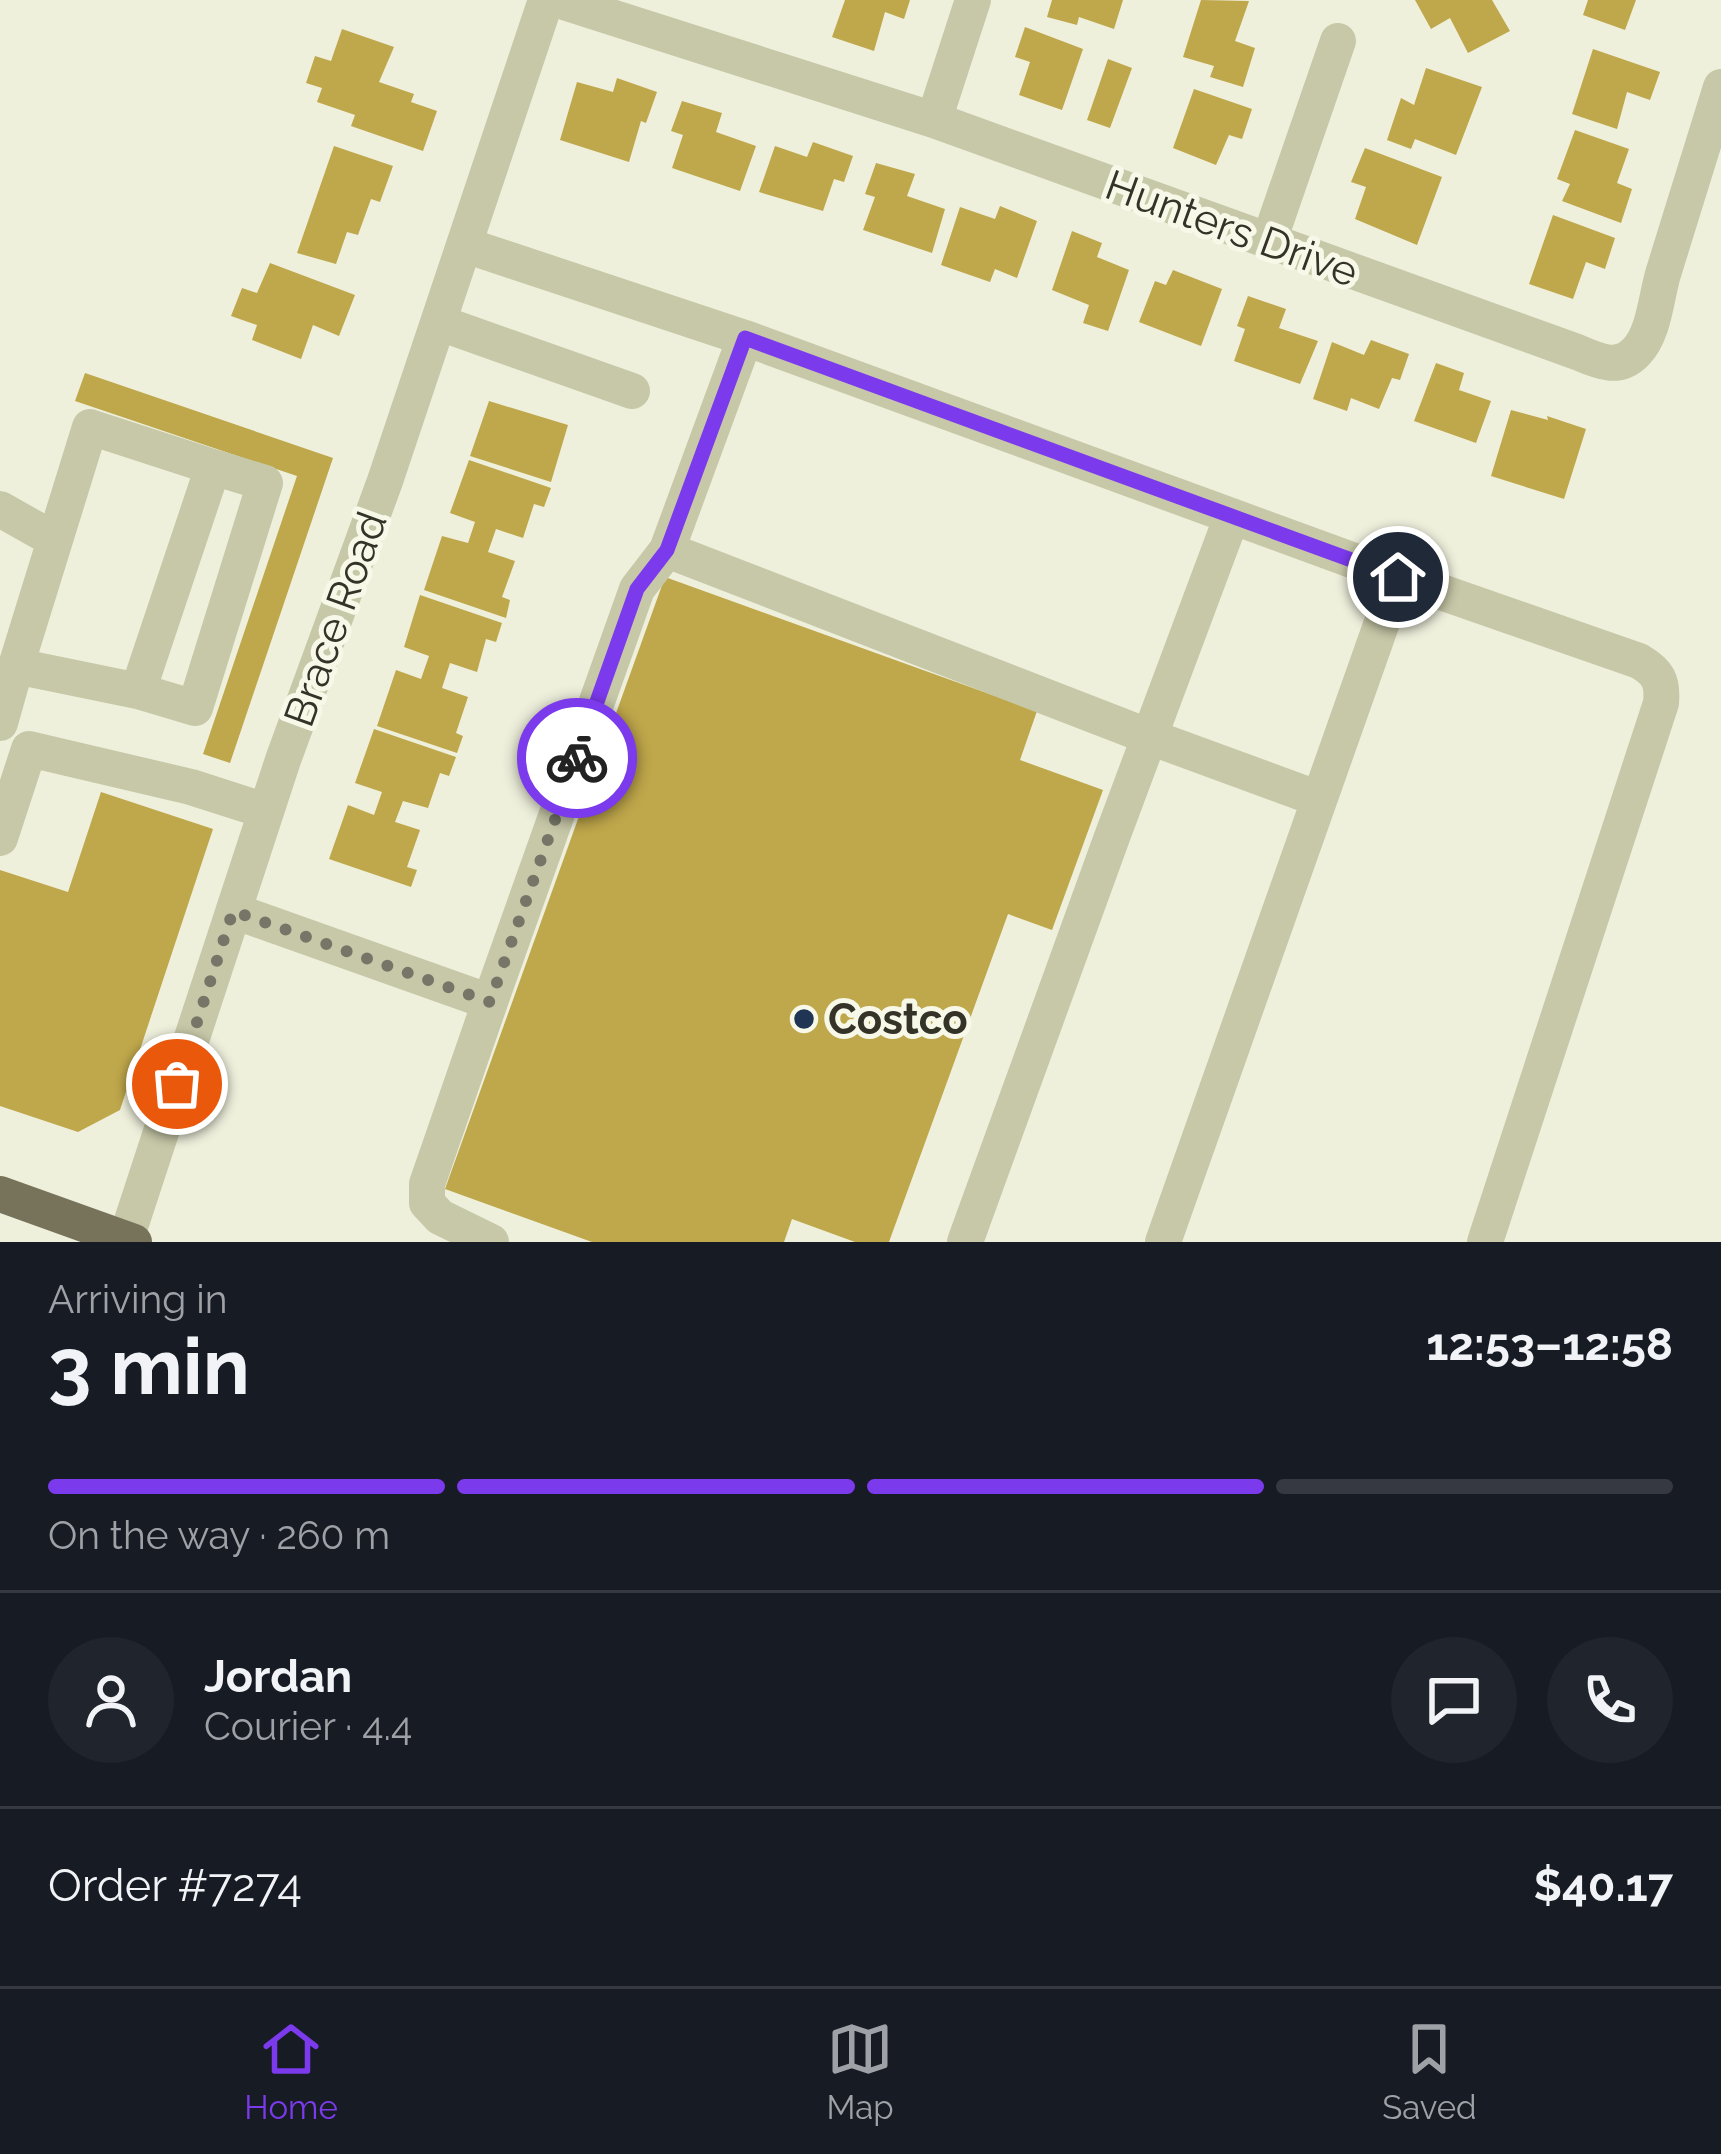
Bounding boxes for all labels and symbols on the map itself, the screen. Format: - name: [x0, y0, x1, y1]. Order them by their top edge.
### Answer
- street label: Hunters Drive: [1099, 160, 1364, 297]
- street label: Brace Road: [274, 505, 397, 733]
- pin: [1347, 526, 1449, 628]
- courier: [517, 698, 637, 818]
- place label: Costco: [828, 995, 968, 1044]
- marker: Costco: [791, 1006, 817, 1032]
- pin: [126, 1033, 228, 1135]

